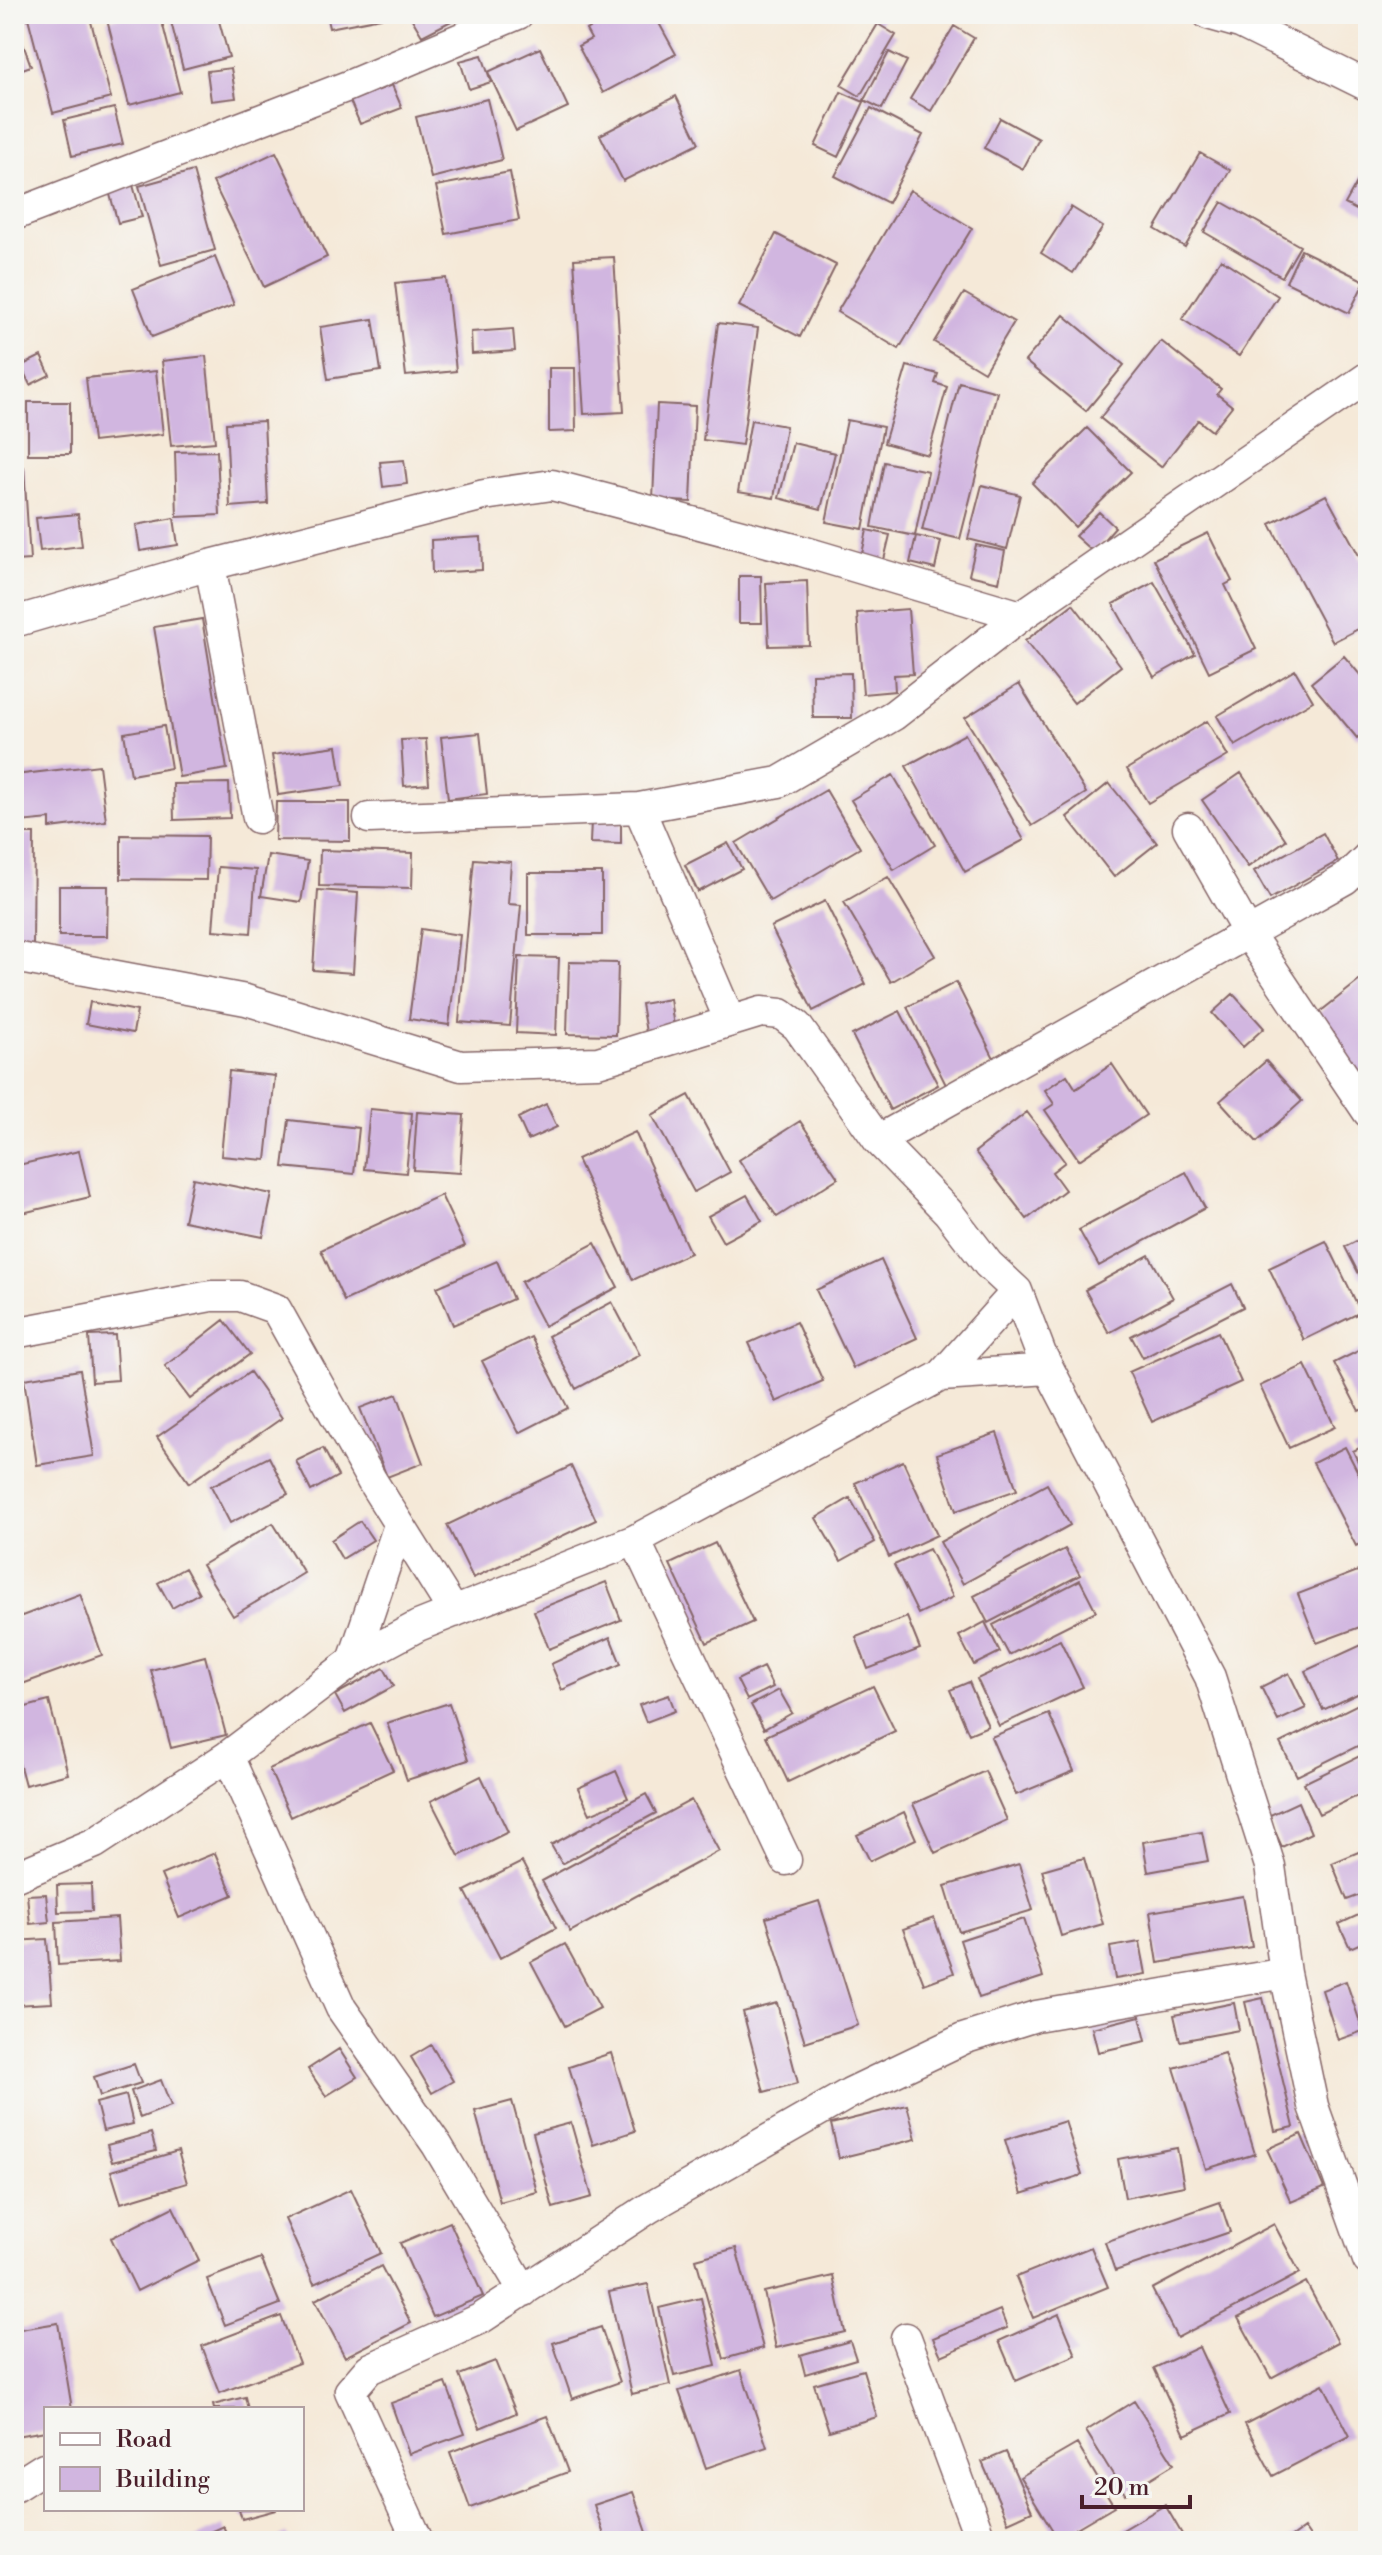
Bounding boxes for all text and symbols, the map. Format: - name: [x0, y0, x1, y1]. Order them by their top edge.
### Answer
- legend: [44, 2407, 304, 2511]
- text: Road: [116, 2425, 172, 2455]
- scale bar: [1082, 2459, 1190, 2509]
- text: Building: [115, 2465, 210, 2495]
- text: 20 m: [1094, 2473, 1150, 2503]

